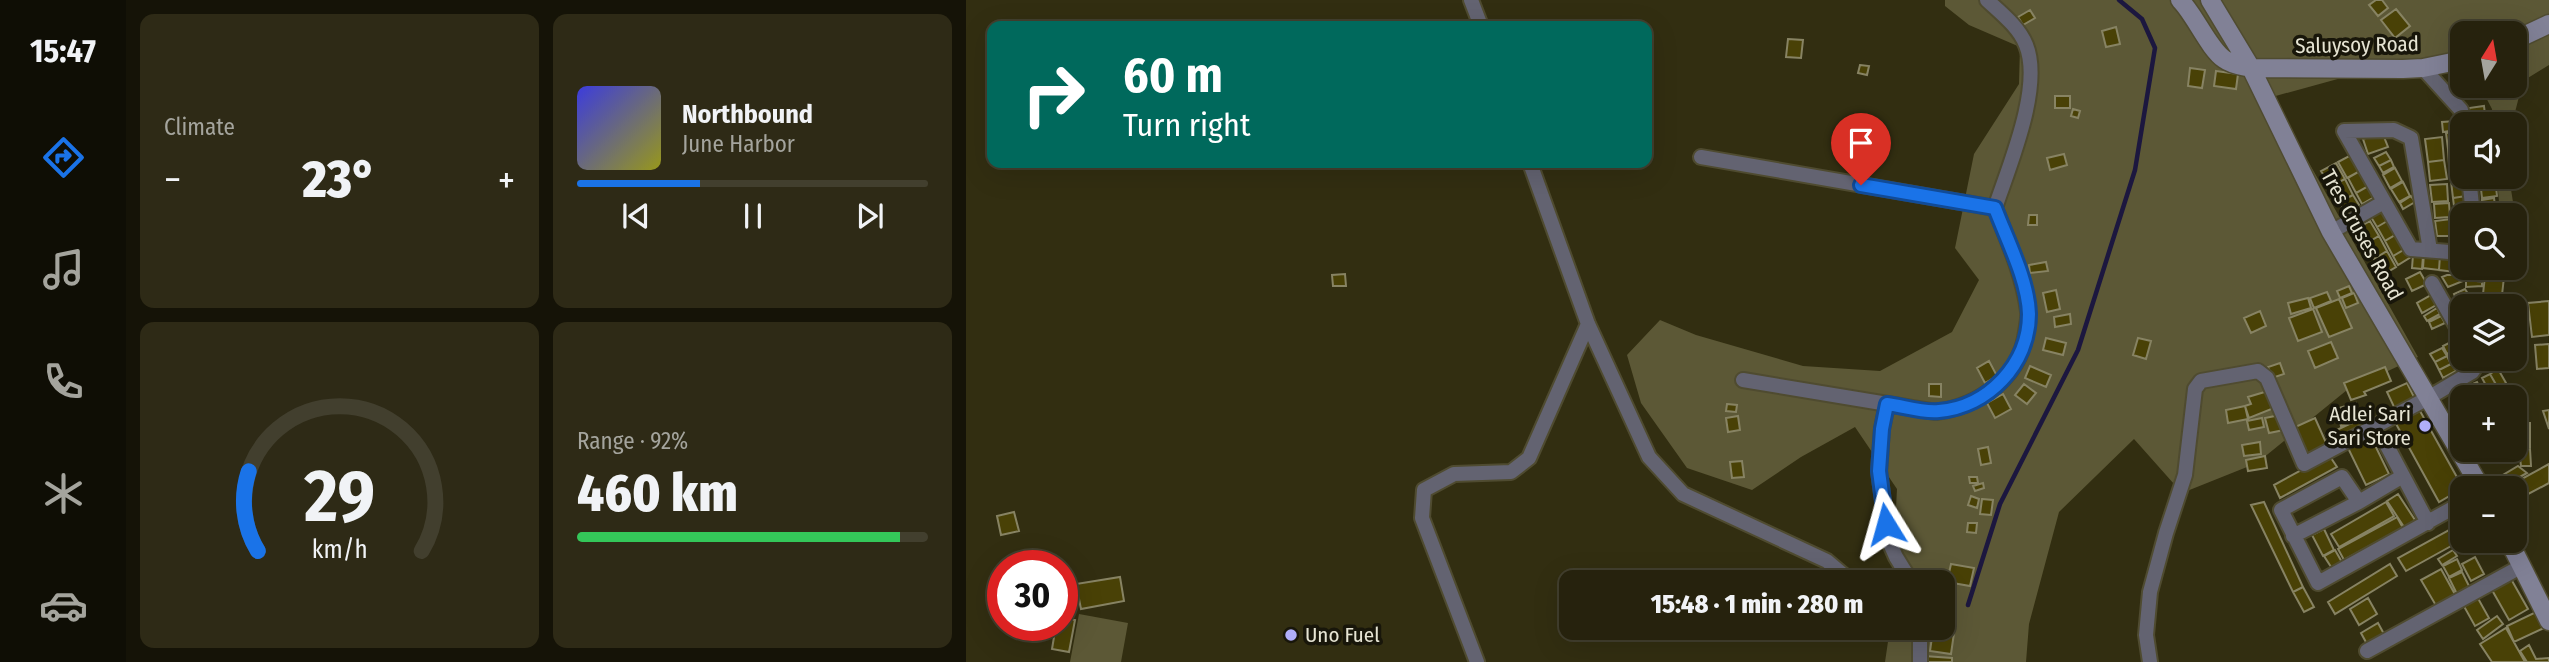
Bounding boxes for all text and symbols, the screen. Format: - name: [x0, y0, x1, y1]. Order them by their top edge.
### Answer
- north arrow: [2450, 21, 2527, 98]
- map controls: [2450, 21, 2527, 553]
- street label: Saluysoy Road: [2295, 31, 2419, 59]
- text: 15:47: [30, 32, 96, 70]
- text: 60 m: [1123, 46, 1223, 105]
- icon: right: [1008, 49, 1099, 140]
- text: Northbound: [682, 99, 813, 130]
- text: Turn right: [1123, 106, 1250, 144]
- button: sound: [2450, 112, 2527, 189]
- text: Climate: [164, 113, 235, 141]
- pin: [1831, 113, 1891, 185]
- icon: arrive: [1842, 124, 1880, 162]
- text: June Harbor: [682, 130, 795, 158]
- icon: directions: [39, 133, 88, 182]
- text: 23°: [303, 148, 376, 211]
- text: −: [164, 157, 181, 203]
- text: +: [498, 157, 515, 203]
- street label: Tres Cruses Road: [2315, 165, 2409, 305]
- icon: previous: [617, 197, 655, 235]
- icon: pause: [734, 197, 772, 235]
- icon: next: [851, 197, 889, 235]
- button: search: [2450, 203, 2527, 280]
- icon: music: [39, 245, 88, 294]
- button: layers: [2450, 294, 2527, 371]
- icon: phone: [39, 357, 88, 406]
- button: +: [2450, 385, 2527, 462]
- place label: Adlei Sari Sari Store: [2328, 401, 2411, 451]
- marker: Adlei Sari Sari Store: [2417, 418, 2433, 434]
- text: Range · 92%: [577, 427, 688, 455]
- text: 29: [303, 453, 375, 540]
- text: 460 km: [577, 462, 738, 525]
- icon: climate: [39, 469, 88, 518]
- button: −: [2450, 476, 2527, 553]
- position arrow: [1849, 487, 1923, 561]
- text: km/h: [312, 535, 367, 565]
- speed limit sign: 30: [987, 550, 1078, 641]
- icon: car: [39, 581, 88, 630]
- text: 15:48 · 1 min · 280 m: [1651, 589, 1863, 620]
- place label: Uno Fuel: [1305, 622, 1380, 648]
- marker: Uno Fuel: [1283, 627, 1299, 643]

